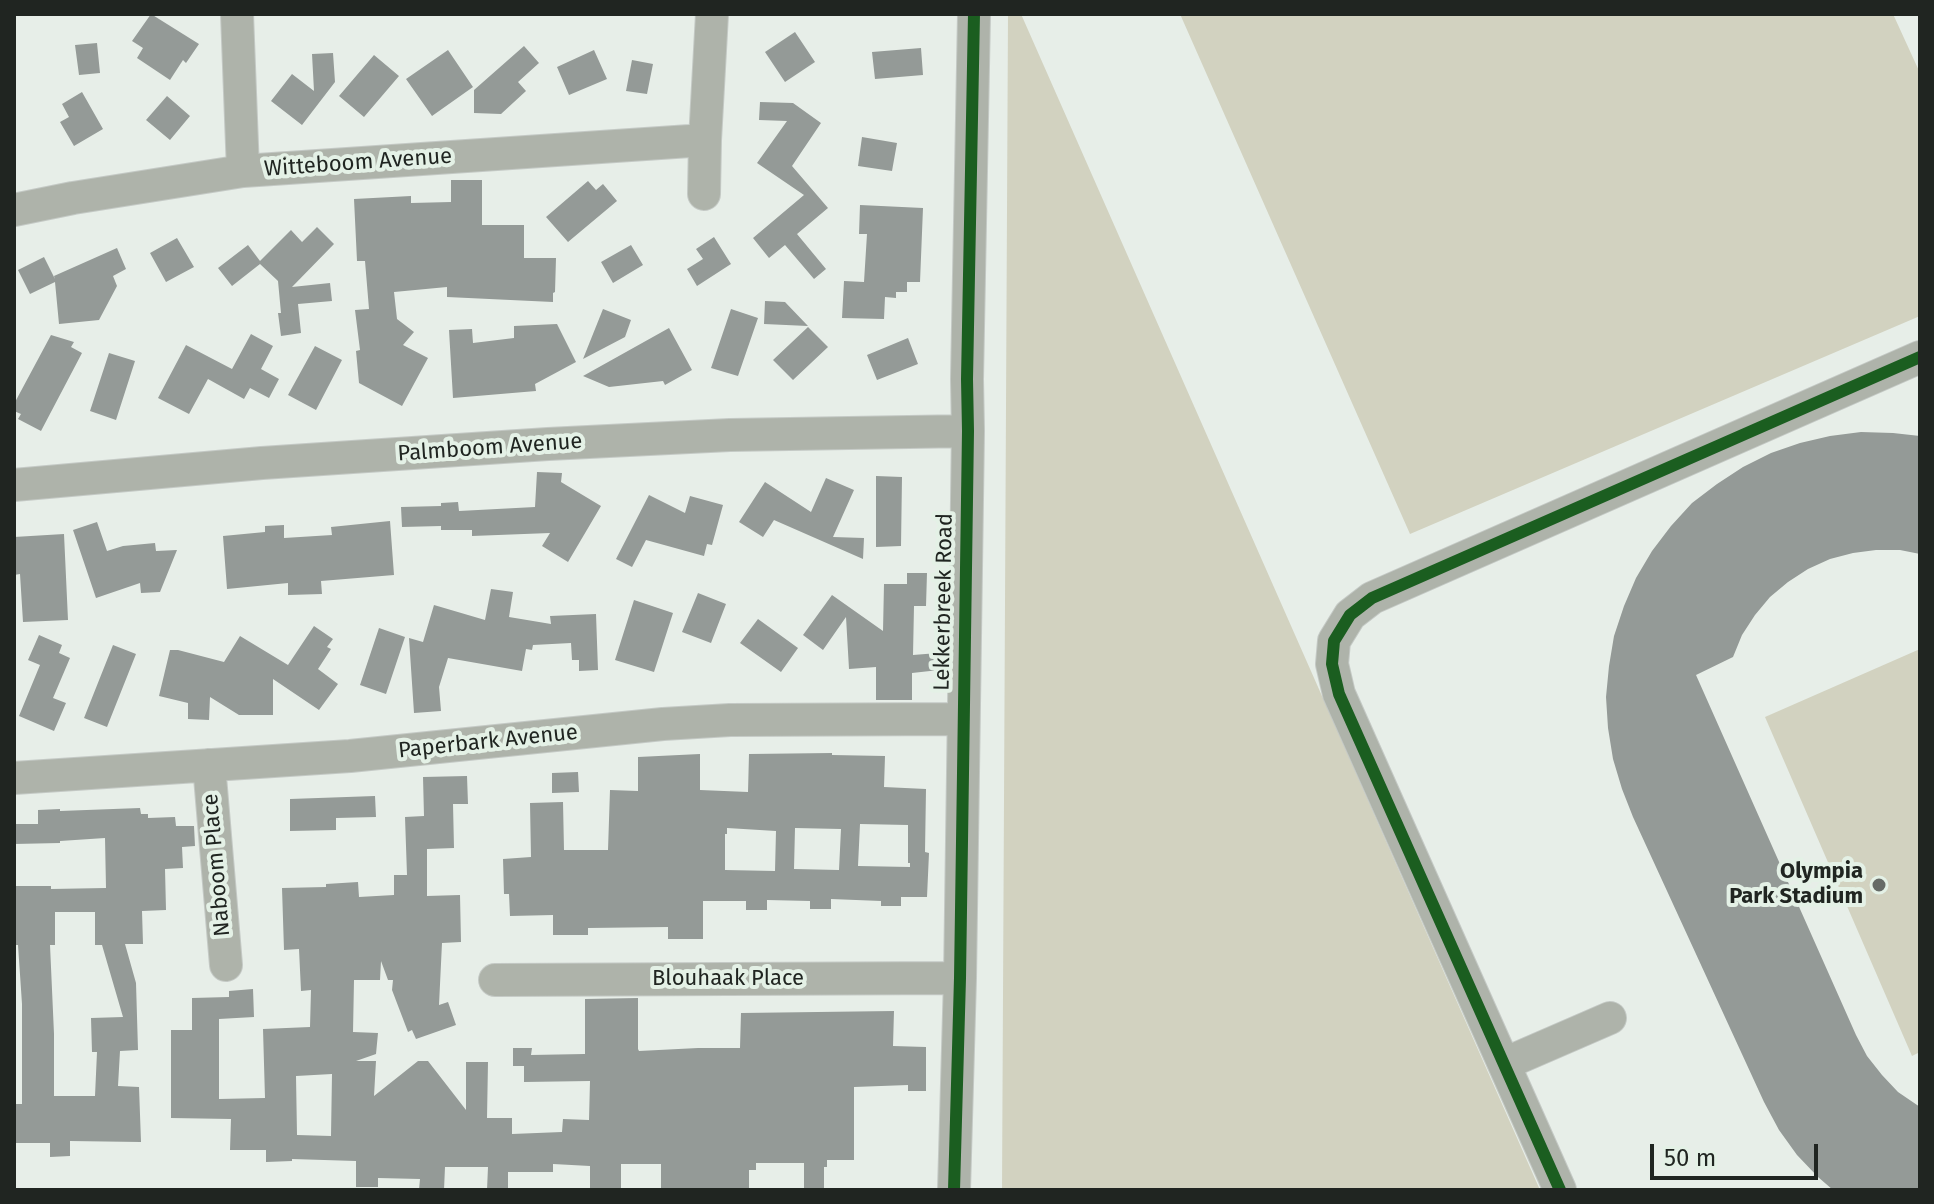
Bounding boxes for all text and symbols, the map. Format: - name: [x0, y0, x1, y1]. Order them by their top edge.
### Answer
- street label: Witteboom Avenue: [263, 143, 453, 183]
- street label: Palmboom Avenue: [397, 428, 583, 468]
- street label: Lekkerbreek Road: [929, 513, 959, 691]
- street label: Paperbark Avenue: [397, 719, 579, 765]
- street label: Naboom Place: [198, 792, 236, 938]
- place label: Olympia Park Stadium: [1729, 859, 1863, 910]
- marker: Olympia Park Stadium: [1870, 876, 1888, 894]
- street label: Blouhaak Place: [652, 966, 804, 992]
- scale bar: [1654, 1128, 1822, 1178]
- text: 50 m: [1664, 1144, 1716, 1172]

